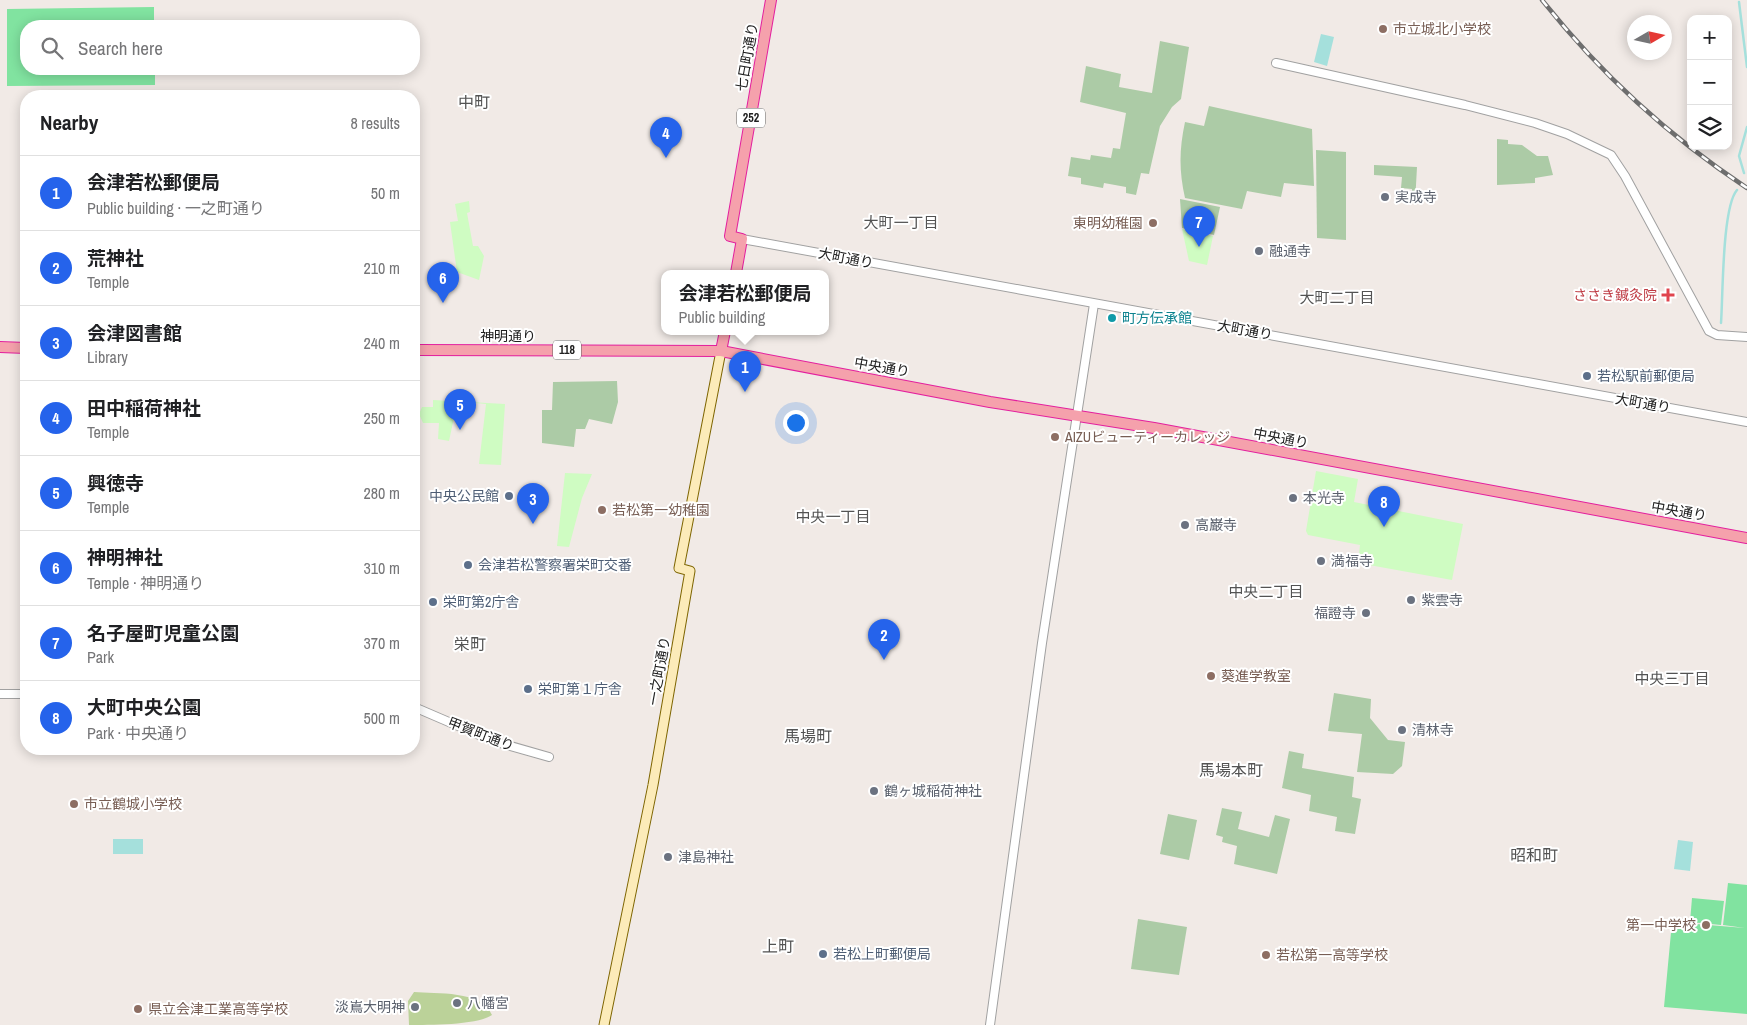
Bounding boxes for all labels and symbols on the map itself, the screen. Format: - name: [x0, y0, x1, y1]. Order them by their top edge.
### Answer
- north arrow: [1627, 15, 1672, 60]
- place label: 市立城北小学校: [1393, 20, 1491, 38]
- street label: 七日町通り: [732, 21, 762, 93]
- marker: 市立城北小学校: [1377, 23, 1389, 35]
- district label: 中町: [458, 91, 490, 113]
- road number: 252: [737, 109, 765, 128]
- pin: 4: [650, 117, 682, 158]
- place label: 実成寺: [1395, 188, 1437, 206]
- marker: 実成寺: [1379, 191, 1391, 203]
- pin: 7: [1183, 206, 1215, 247]
- district label: 大町一丁目: [863, 212, 939, 233]
- place label: 東明幼稚園: [1073, 214, 1143, 232]
- marker: 東明幼稚園: [1147, 217, 1159, 229]
- place label: 融通寺: [1269, 242, 1311, 260]
- street label: 大町通り: [817, 244, 875, 272]
- marker: 融通寺: [1253, 245, 1265, 257]
- pin: 6: [427, 262, 459, 303]
- place label: ささき鍼灸院: [1573, 286, 1657, 304]
- district label: 大町二丁目: [1299, 287, 1375, 308]
- marker: ささき鍼灸院: [1661, 288, 1675, 302]
- place label: 町方伝承館: [1122, 309, 1192, 327]
- marker: 町方伝承館: [1106, 312, 1118, 324]
- street label: 大町通り: [1216, 316, 1274, 344]
- street label: 神明通り: [480, 327, 536, 345]
- road number: 118: [553, 340, 581, 360]
- pin: 1: [729, 351, 761, 392]
- street label: 中央通り: [853, 353, 911, 381]
- place label: 若松駅前郵便局: [1597, 367, 1695, 385]
- marker: 若松駅前郵便局: [1581, 370, 1593, 382]
- pin: 5: [444, 389, 476, 430]
- street label: 大町通り: [1614, 389, 1672, 417]
- your location: [783, 410, 809, 436]
- street label: 中央通り: [1252, 424, 1310, 452]
- place label: AIZUビューティーカレッジ: [1064, 428, 1230, 446]
- marker: AIZUビューティーカレッジ: [1049, 431, 1061, 443]
- pin: 3: [517, 483, 549, 524]
- pin: 8: [1368, 486, 1400, 527]
- place label: 中央公民館: [429, 487, 499, 505]
- place label: 本光寺: [1303, 489, 1345, 507]
- marker: 中央公民館: [503, 490, 515, 502]
- marker: 本光寺: [1287, 492, 1299, 504]
- street label: 中央通り: [1650, 497, 1708, 525]
- place label: 若松第一幼稚園: [612, 501, 710, 519]
- marker: 若松第一幼稚園: [596, 504, 608, 516]
- district label: 中央一丁目: [795, 506, 871, 527]
- place label: 高巌寺: [1195, 516, 1237, 534]
- marker: 高巌寺: [1179, 519, 1191, 531]
- place label: 満福寺: [1331, 552, 1373, 570]
- marker: 満福寺: [1315, 555, 1327, 567]
- place label: 会津若松警察署栄町交番: [478, 556, 632, 574]
- marker: 会津若松警察署栄町交番: [462, 559, 474, 571]
- district label: 中央二丁目: [1228, 581, 1304, 602]
- place label: 紫雲寺: [1421, 591, 1463, 609]
- place label: 栄町第2庁舎: [443, 593, 519, 611]
- marker: 紫雲寺: [1405, 594, 1417, 606]
- marker: 栄町第2庁舎: [427, 596, 439, 608]
- place label: 福證寺: [1314, 604, 1356, 622]
- marker: 福證寺: [1360, 607, 1372, 619]
- pin: 2: [868, 619, 900, 660]
- district label: 栄町: [454, 633, 486, 655]
- street label: 一之町通り: [644, 635, 674, 707]
- place label: 葵進学教室: [1221, 667, 1291, 685]
- district label: 中央三丁目: [1634, 668, 1710, 689]
- marker: 葵進学教室: [1205, 670, 1217, 682]
- place label: 栄町第１庁舎: [538, 680, 622, 698]
- marker: 栄町第１庁舎: [522, 683, 534, 695]
- street label: 甲賀町通り: [445, 713, 517, 755]
- place label: 清林寺: [1412, 721, 1454, 739]
- marker: 清林寺: [1396, 724, 1408, 736]
- district label: 馬場町: [784, 725, 832, 747]
- district label: 馬場本町: [1199, 759, 1263, 781]
- place label: 鶴ヶ城稲荷神社: [884, 782, 982, 800]
- marker: 鶴ヶ城稲荷神社: [868, 785, 880, 797]
- place label: 市立鶴城小学校: [84, 795, 182, 813]
- marker: 市立鶴城小学校: [68, 798, 80, 810]
- district label: 昭和町: [1510, 844, 1558, 866]
- place label: 津島神社: [678, 848, 734, 866]
- marker: 津島神社: [662, 851, 674, 863]
- place label: 第一中学校: [1626, 916, 1696, 934]
- marker: 第一中学校: [1700, 919, 1712, 931]
- district label: 上町: [762, 935, 794, 957]
- place label: 若松上町郵便局: [833, 945, 931, 963]
- place label: 若松第一高等学校: [1276, 946, 1388, 964]
- marker: 若松上町郵便局: [817, 948, 829, 960]
- marker: 若松第一高等学校: [1260, 949, 1272, 961]
- place label: 八幡宮: [467, 994, 509, 1012]
- marker: 八幡宮: [451, 997, 463, 1009]
- place label: 淡嶌大明神: [335, 998, 405, 1016]
- place label: 県立会津工業高等学校: [148, 1000, 288, 1018]
- marker: 淡嶌大明神: [409, 1001, 421, 1013]
- marker: 県立会津工業高等学校: [132, 1003, 144, 1015]

